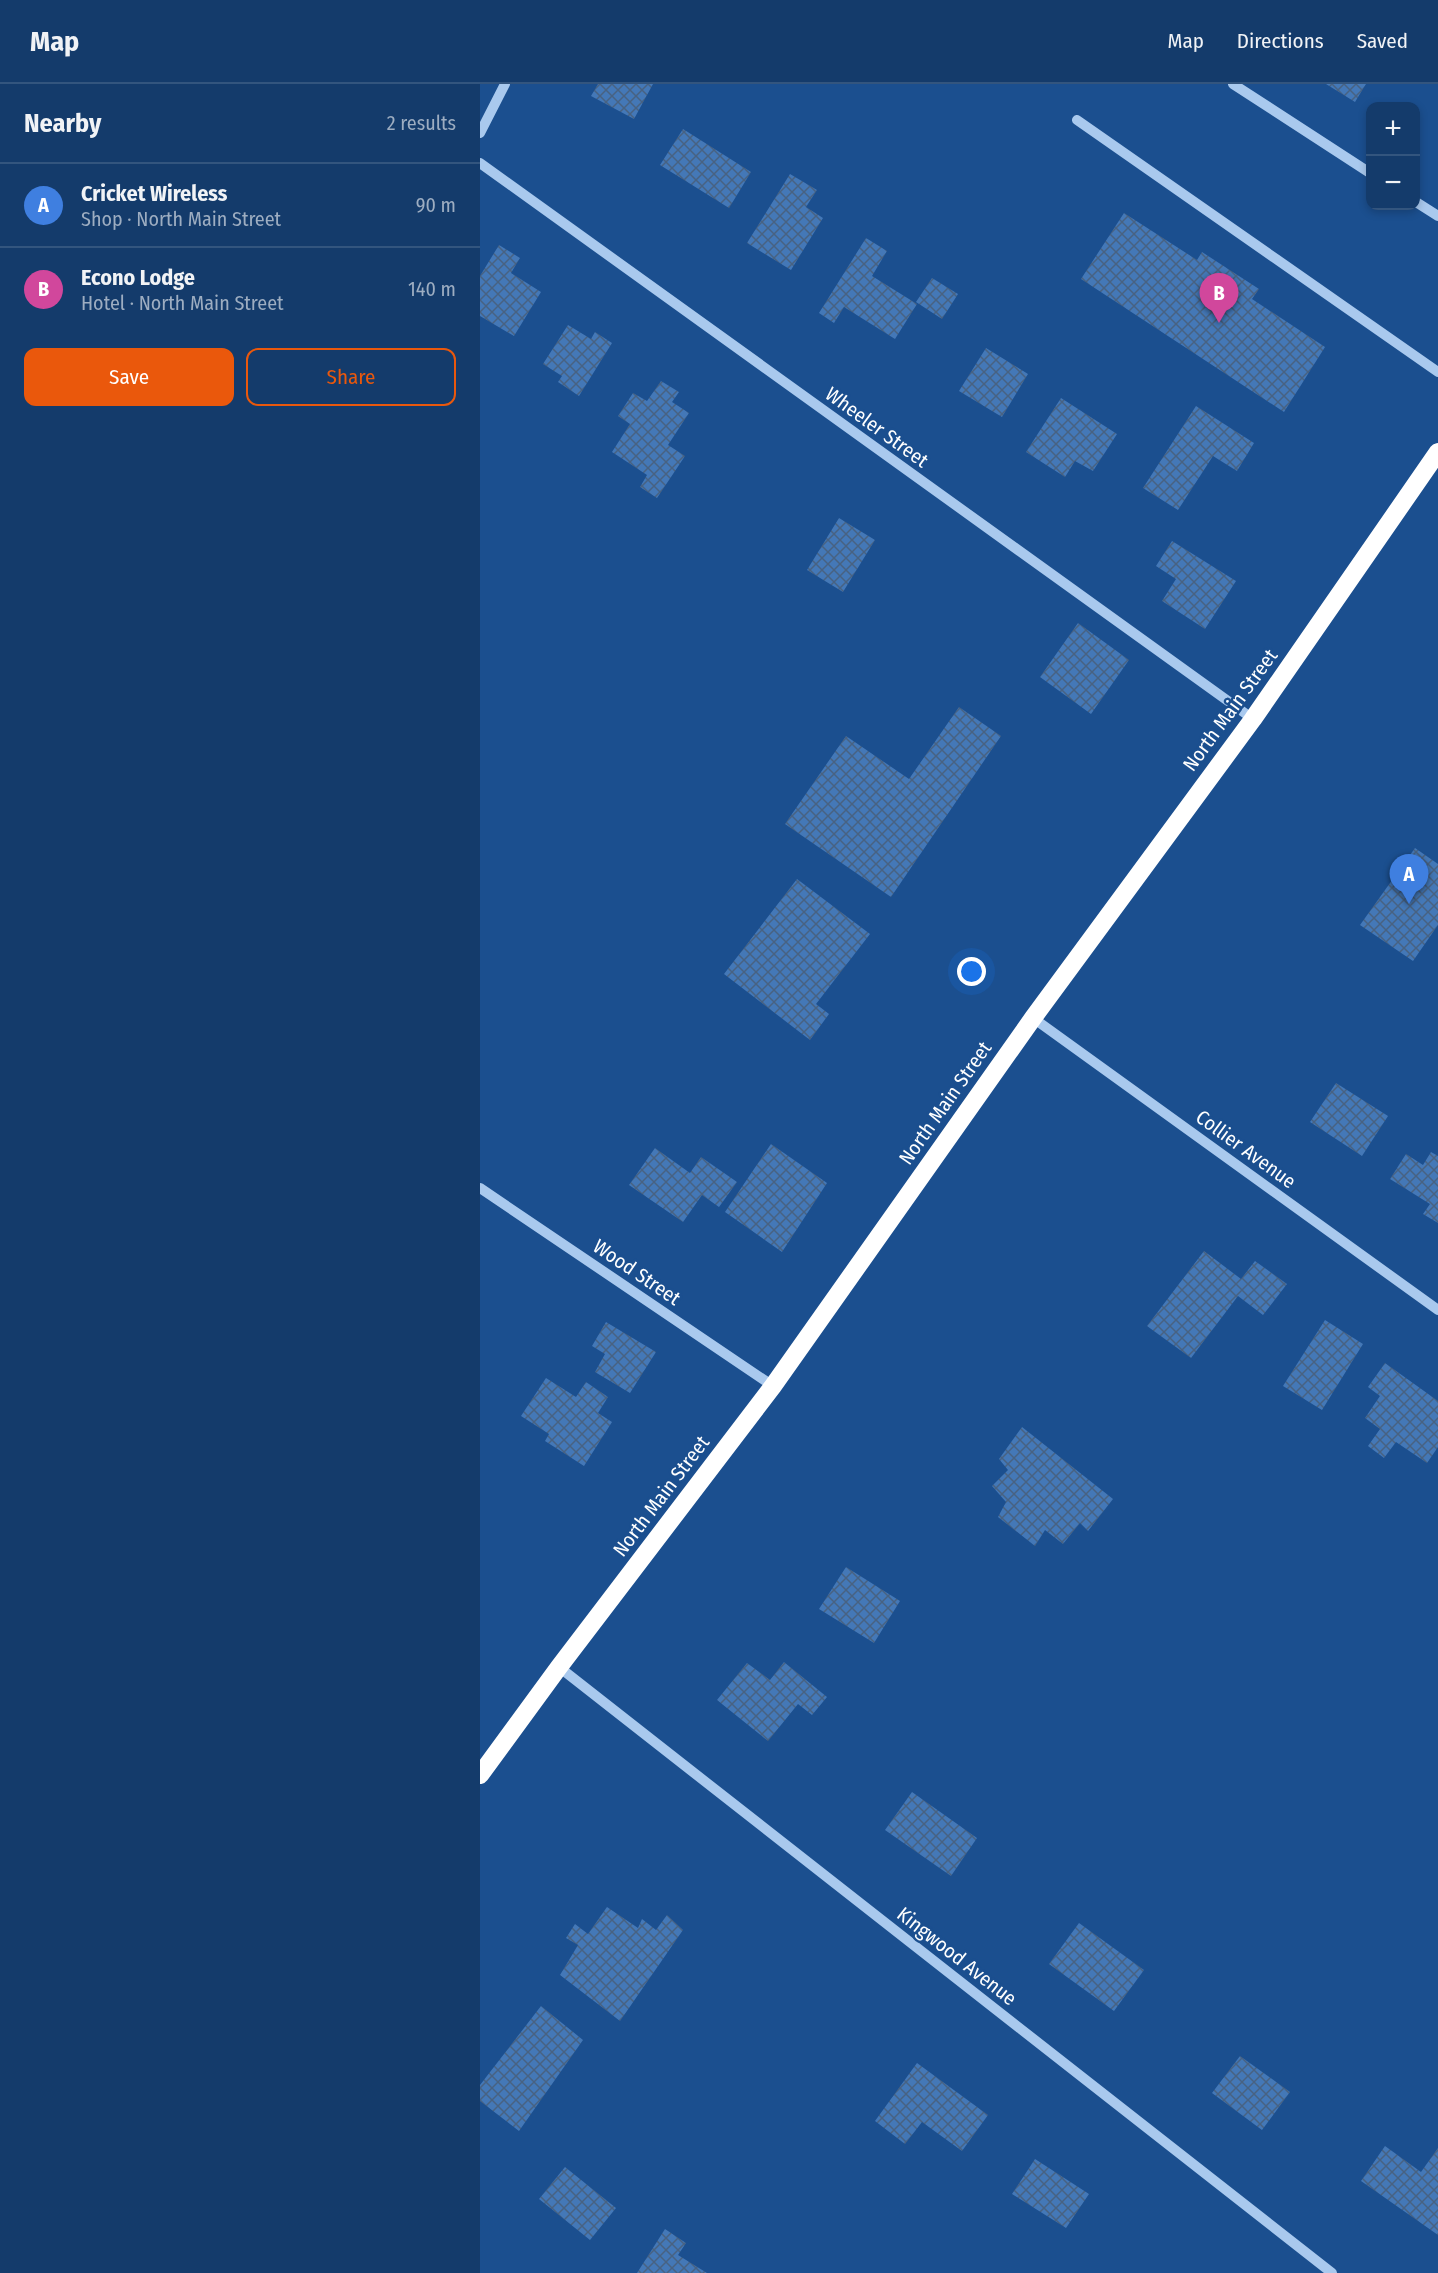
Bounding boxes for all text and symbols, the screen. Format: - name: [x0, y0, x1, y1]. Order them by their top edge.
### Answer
- text: Map: [30, 25, 79, 58]
- text: Map: [1167, 28, 1204, 54]
- text: Directions: [1237, 28, 1324, 54]
- text: Saved: [1357, 28, 1408, 54]
- map controls: [1366, 102, 1420, 210]
- button: +: [1366, 102, 1420, 156]
- text: Nearby: [24, 108, 101, 139]
- text: 2 results: [387, 111, 456, 135]
- button: −: [1366, 156, 1420, 210]
- text: Cricket Wireless: [81, 180, 227, 207]
- text: A: [38, 193, 49, 217]
- text: 90 m: [416, 193, 456, 217]
- text: Shop · North Main Street: [81, 207, 281, 231]
- text: Econo Lodge: [81, 264, 195, 291]
- pin: B: [1200, 274, 1238, 323]
- text: B: [38, 277, 49, 301]
- text: 140 m: [408, 277, 456, 301]
- text: Hotel · North Main Street: [81, 291, 284, 315]
- button: Save: [24, 348, 234, 406]
- button: Share: [246, 348, 456, 406]
- street label: Wheeler Street: [821, 382, 933, 473]
- street label: North Main Street: [1178, 644, 1283, 776]
- pin: A: [1390, 854, 1428, 904]
- your location: [957, 957, 986, 986]
- street label: North Main Street: [894, 1036, 997, 1169]
- street label: Collier Avenue: [1191, 1105, 1301, 1193]
- street label: Wood Street: [589, 1234, 686, 1310]
- street label: North Main Street: [608, 1431, 714, 1561]
- street label: Kingwood Avenue: [892, 1902, 1022, 2010]

